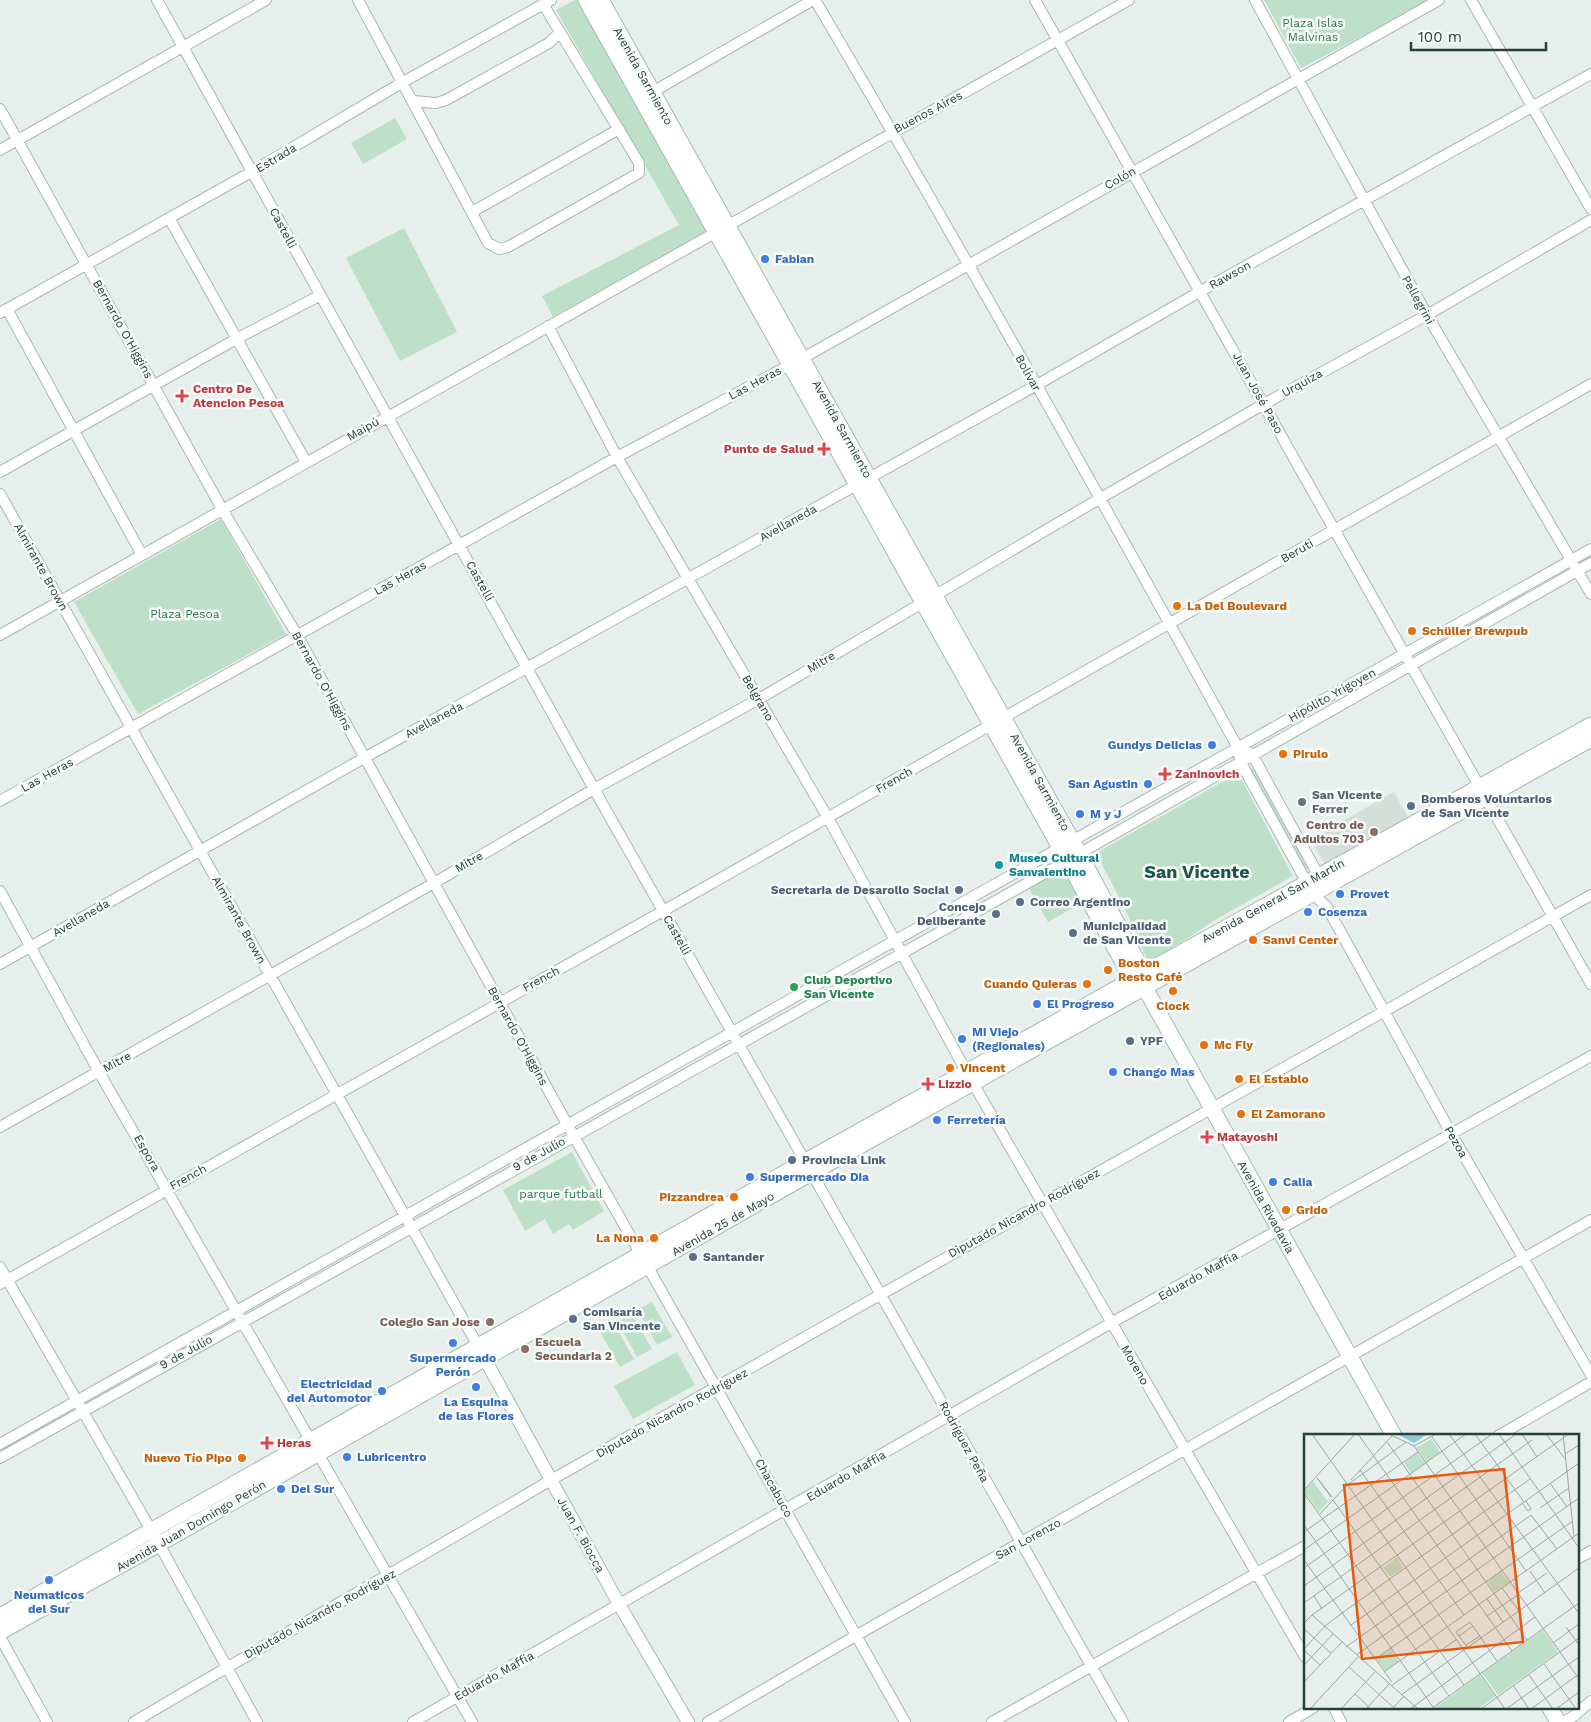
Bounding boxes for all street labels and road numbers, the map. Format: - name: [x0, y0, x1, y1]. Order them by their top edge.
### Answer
- street label: Avenida Sarmiento: [610, 25, 676, 127]
- street label: Buenos Aires: [891, 88, 965, 136]
- street label: Estrada: [253, 140, 299, 176]
- street label: Colón: [1102, 164, 1138, 192]
- street label: Castelli: [267, 205, 299, 251]
- street label: Rawson: [1207, 258, 1253, 292]
- street label: Pellegrini: [1399, 273, 1437, 327]
- street label: Bernardo O'Higgins: [90, 277, 156, 381]
- street label: Juan José Paso: [1230, 350, 1286, 436]
- street label: Bolívar: [1012, 352, 1044, 394]
- street label: Las Heras: [726, 363, 784, 403]
- street label: Urquiza: [1279, 366, 1325, 400]
- street label: Avenida Sarmiento: [809, 378, 875, 480]
- street label: Maipú: [344, 414, 382, 444]
- street label: Avellaneda: [757, 501, 819, 545]
- street label: Almirante Brown: [11, 521, 71, 613]
- street label: Beruti: [1278, 536, 1316, 566]
- street label: Las Heras: [371, 558, 429, 598]
- street label: Castelli: [463, 558, 497, 604]
- street label: Bernardo O'Higgins: [289, 629, 355, 733]
- street label: Mitre: [804, 648, 838, 676]
- street label: Hipólito Yrigoyen: [1286, 665, 1378, 725]
- street label: Belgrano: [739, 672, 777, 724]
- street label: Avellaneda: [403, 699, 465, 741]
- street label: Avenida Sarmiento: [1007, 731, 1073, 833]
- street label: Las Heras: [18, 755, 76, 795]
- street label: French: [873, 764, 915, 796]
- street label: Mitre: [452, 848, 486, 876]
- street label: Avenida General San Martín: [1199, 856, 1347, 946]
- street label: Almirante Brown: [209, 874, 269, 966]
- street label: Avellaneda: [50, 896, 112, 940]
- street label: Castelli: [660, 912, 694, 958]
- street label: French: [520, 963, 562, 995]
- street label: Bernardo O'Higgins: [485, 984, 551, 1088]
- street label: Mitre: [100, 1049, 134, 1075]
- street label: Pezoa: [1441, 1124, 1471, 1161]
- street label: Espora: [131, 1132, 163, 1174]
- street label: 9 de Julio: [510, 1134, 568, 1174]
- street label: Avenida Rivadavia: [1235, 1158, 1297, 1256]
- street label: French: [167, 1161, 209, 1193]
- street label: Diputado Nicandro Rodríguez: [946, 1165, 1102, 1261]
- street label: Avenida 25 de Mayo: [669, 1189, 777, 1259]
- street label: Eduardo Maffia: [1156, 1248, 1240, 1304]
- street label: 9 de Julio: [157, 1332, 215, 1372]
- street label: Moreno: [1118, 1343, 1152, 1387]
- street label: Diputado Nicandro Rodríguez: [594, 1365, 750, 1461]
- street label: Rodríguez Peña: [936, 1399, 992, 1485]
- street label: Eduardo Maffia: [804, 1448, 888, 1504]
- street label: Chacabuco: [752, 1456, 796, 1520]
- street label: Avenida Juan Domingo Perón: [114, 1477, 268, 1575]
- street label: Juan F. Biocca: [554, 1495, 608, 1575]
- street label: San Lorenzo: [993, 1515, 1063, 1563]
- street label: Diputado Nicandro Rodríguez: [242, 1566, 398, 1662]
- street label: Eduardo Maffia: [452, 1648, 536, 1704]

